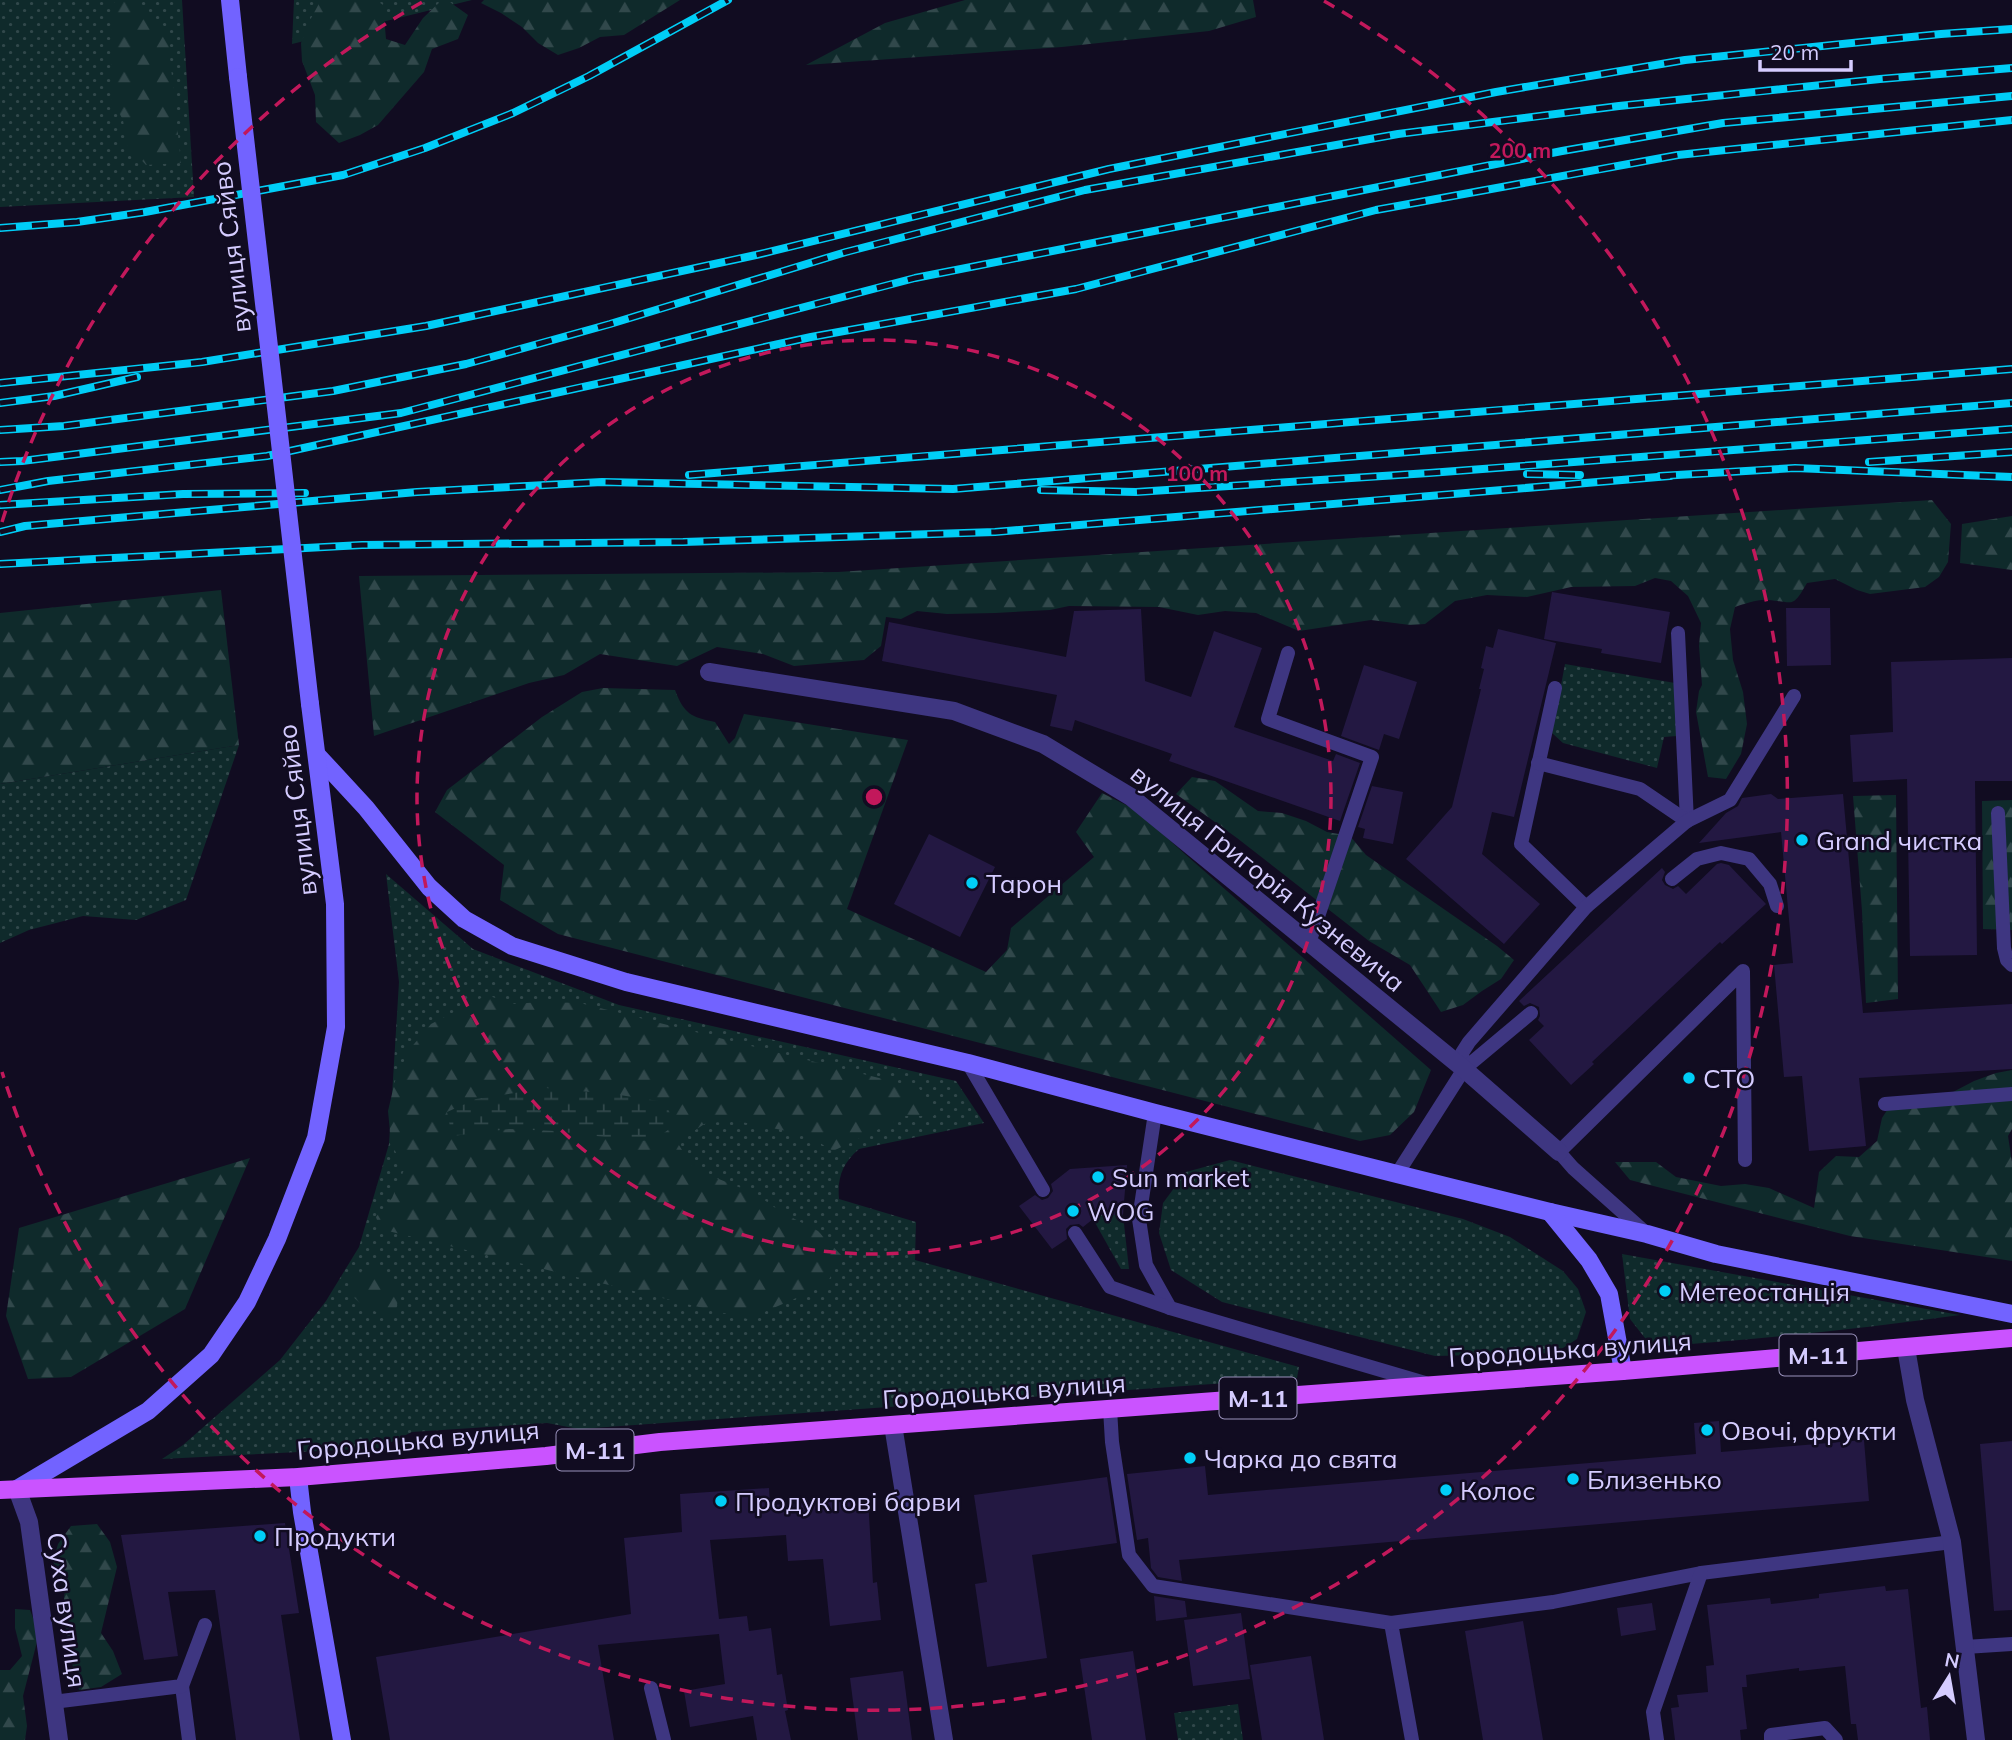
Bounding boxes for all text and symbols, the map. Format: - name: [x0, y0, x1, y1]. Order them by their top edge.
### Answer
- scale bar: [1760, 28, 1851, 72]
- text: 20 m: [1770, 39, 1819, 65]
- text: 200 m: [1489, 137, 1551, 163]
- street label: вулиця Сяйво: [204, 159, 258, 335]
- text: 100 m: [1166, 460, 1228, 486]
- street label: вулиця Сяйво: [270, 722, 324, 898]
- street label: вулиця Григорія Кузневича: [1124, 757, 1412, 999]
- centre of rings: [862, 785, 886, 809]
- place label: Grand чистка: [1816, 824, 1982, 857]
- marker: Grand чистка: [1794, 832, 1810, 848]
- place label: Тарон: [986, 867, 1062, 900]
- marker: Тарон: [964, 875, 980, 891]
- place label: СТО: [1703, 1062, 1755, 1095]
- marker: СТО: [1681, 1070, 1697, 1086]
- place label: Sun market: [1112, 1161, 1249, 1194]
- marker: Sun market: [1090, 1169, 1106, 1185]
- place label: WOG: [1087, 1195, 1155, 1228]
- marker: WOG: [1065, 1203, 1081, 1219]
- place label: Метеостанція: [1679, 1275, 1850, 1308]
- marker: Метеостанція: [1657, 1283, 1673, 1299]
- street label: Городоцька вулиця: [1447, 1324, 1693, 1374]
- road number: М-11: [1780, 1335, 1856, 1376]
- street label: Городоцька вулиця: [881, 1366, 1127, 1416]
- road number: М-11: [1220, 1378, 1296, 1418]
- street label: Городоцька вулиця: [295, 1413, 541, 1467]
- place label: Овочі, фрукти: [1721, 1414, 1897, 1447]
- marker: Овочі, фрукти: [1699, 1422, 1715, 1438]
- road number: М-11: [556, 1430, 634, 1470]
- place label: Чарка до свята: [1204, 1442, 1398, 1475]
- marker: Чарка до свята: [1182, 1450, 1198, 1466]
- place label: Близенько: [1587, 1463, 1722, 1496]
- marker: Близенько: [1565, 1471, 1581, 1487]
- place label: Колос: [1460, 1474, 1535, 1507]
- marker: Колос: [1438, 1482, 1454, 1498]
- place label: Продуктові барви: [735, 1485, 961, 1518]
- marker: Продуктові барви: [713, 1493, 729, 1509]
- place label: Продукти: [274, 1520, 396, 1553]
- marker: Продукти: [252, 1528, 268, 1544]
- street label: Суха вулиця: [40, 1530, 94, 1690]
- north arrow: [1914, 1642, 1984, 1712]
- text: N: [1943, 1647, 1962, 1673]

